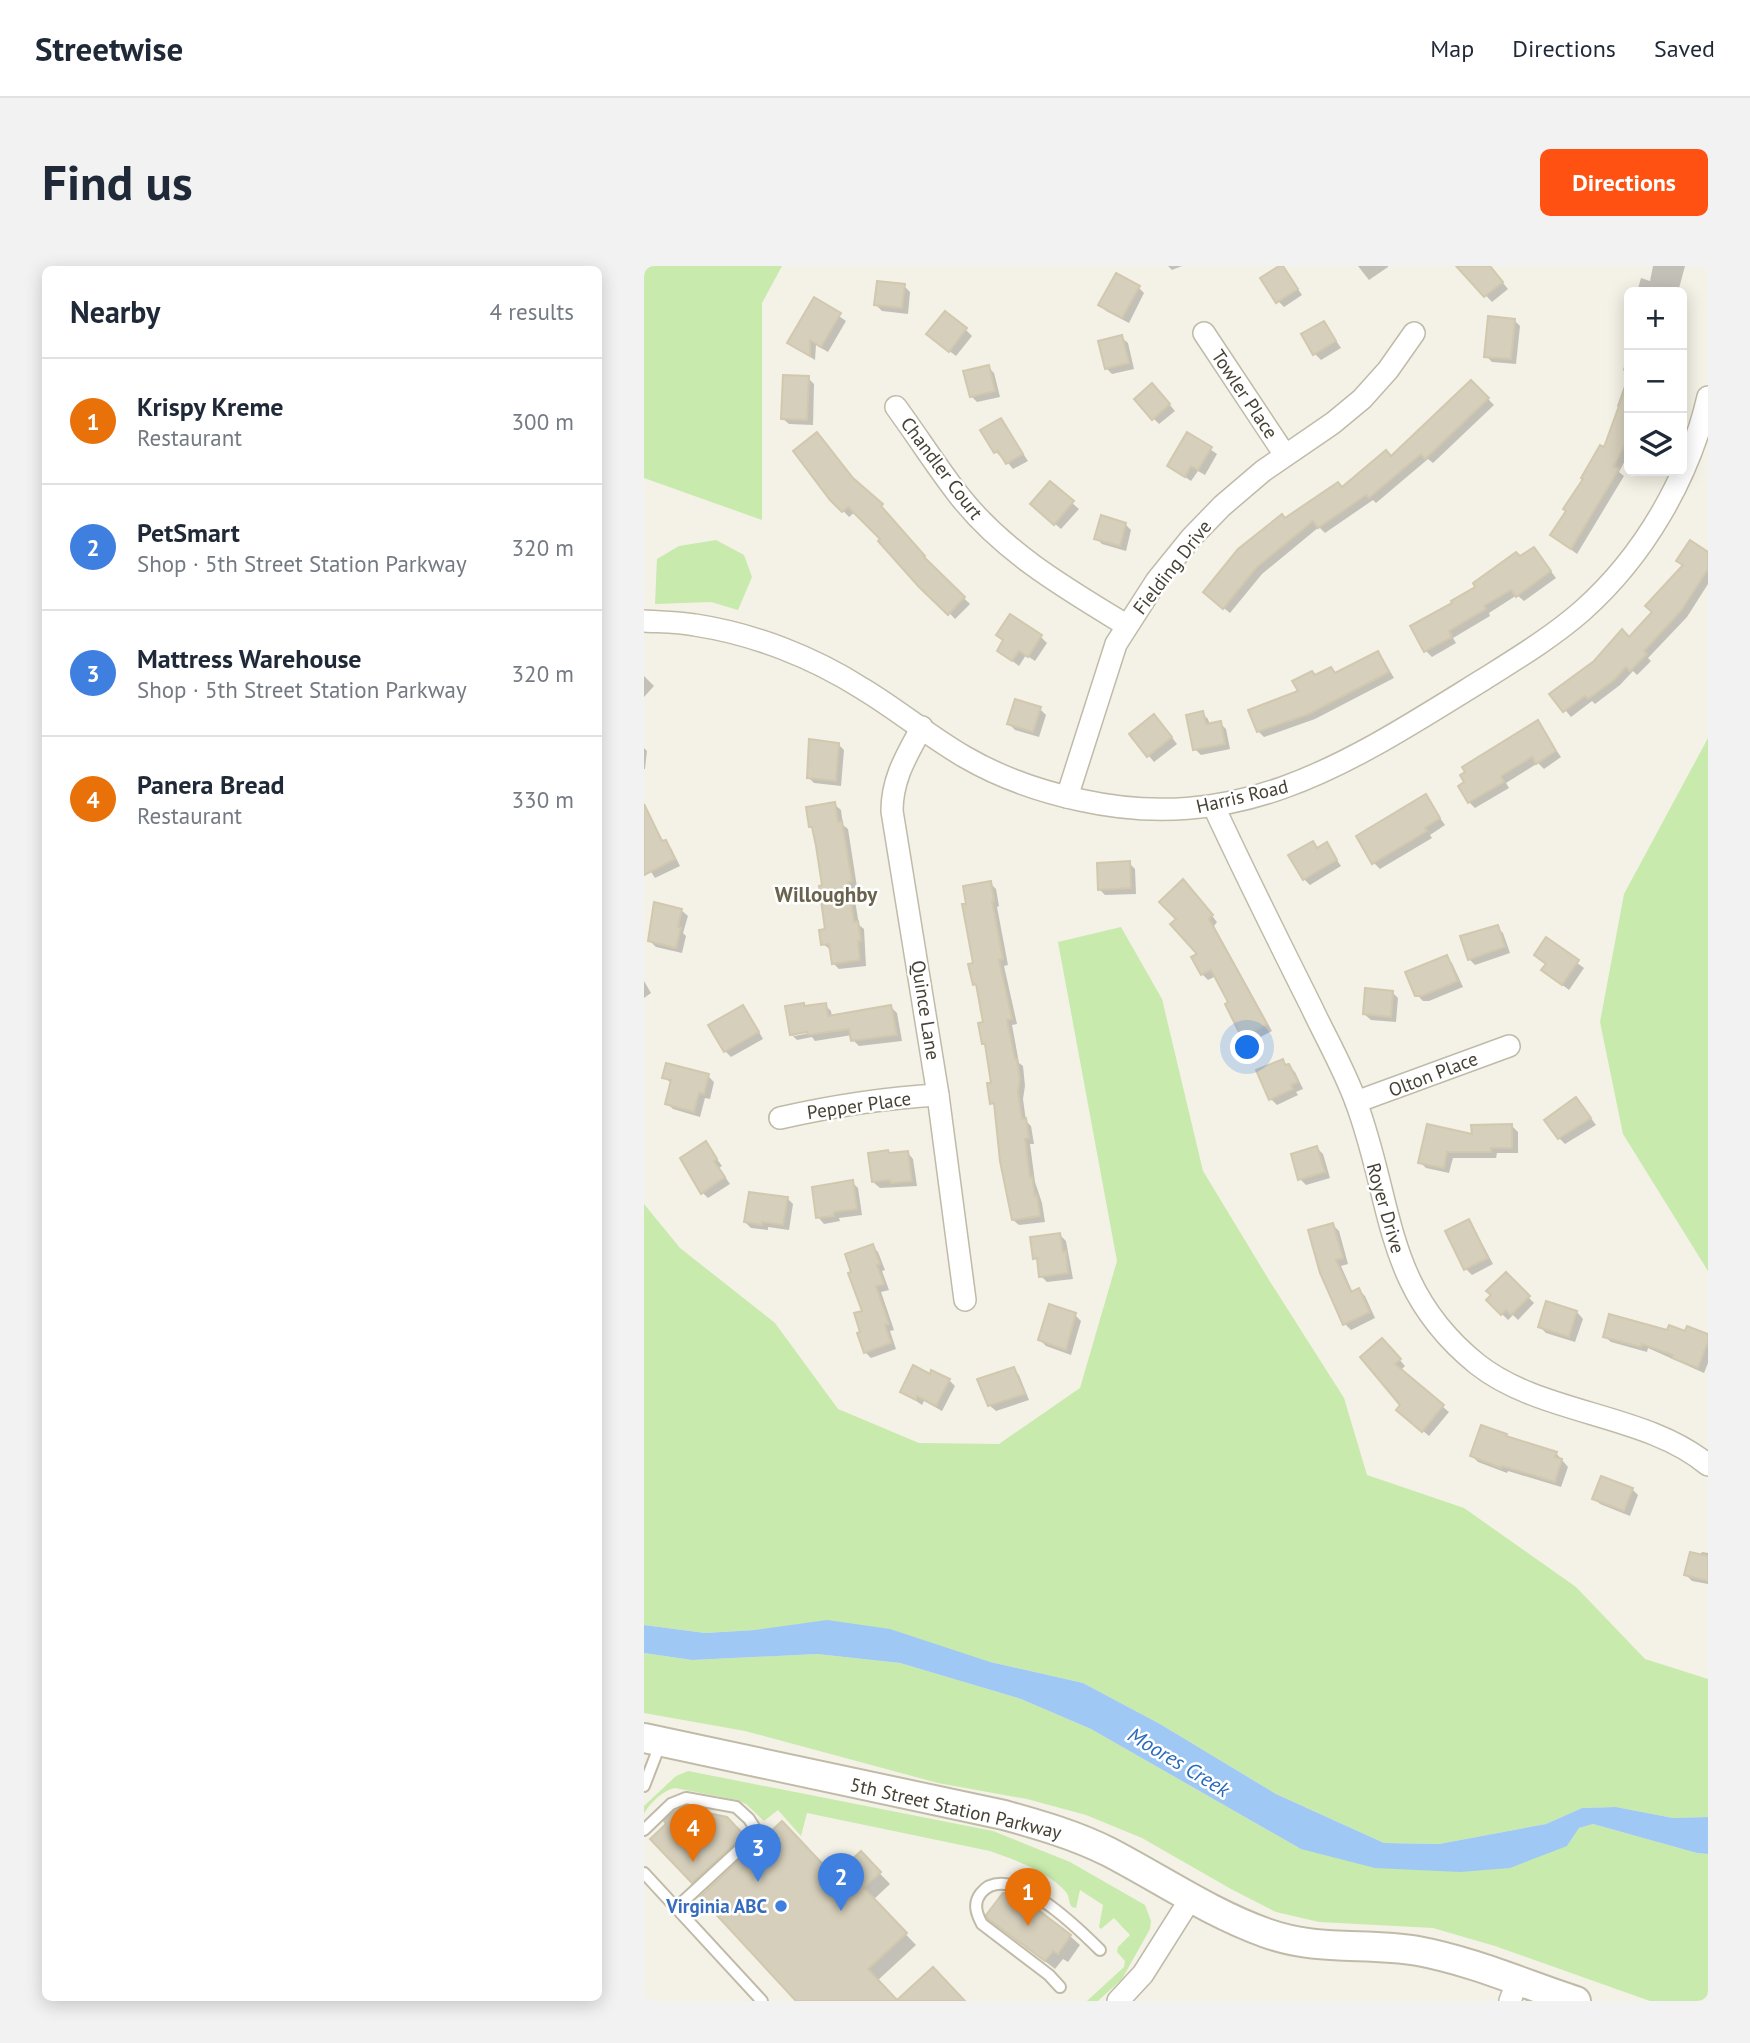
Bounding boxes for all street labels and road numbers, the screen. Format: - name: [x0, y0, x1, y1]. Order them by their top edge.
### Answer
- street label: Towler Place: [1206, 345, 1284, 443]
- street label: Chandler Court: [896, 412, 989, 524]
- street label: Fielding Drive: [1128, 515, 1216, 619]
- street label: Harris Road: [1194, 774, 1290, 818]
- street label: Quince Lane: [906, 958, 946, 1062]
- street label: Olton Place: [1385, 1046, 1481, 1102]
- street label: Pepper Place: [805, 1086, 913, 1124]
- street label: Royer Drive: [1362, 1160, 1410, 1256]
- street label: 5th Street Station Parkway: [848, 1772, 1064, 1844]

